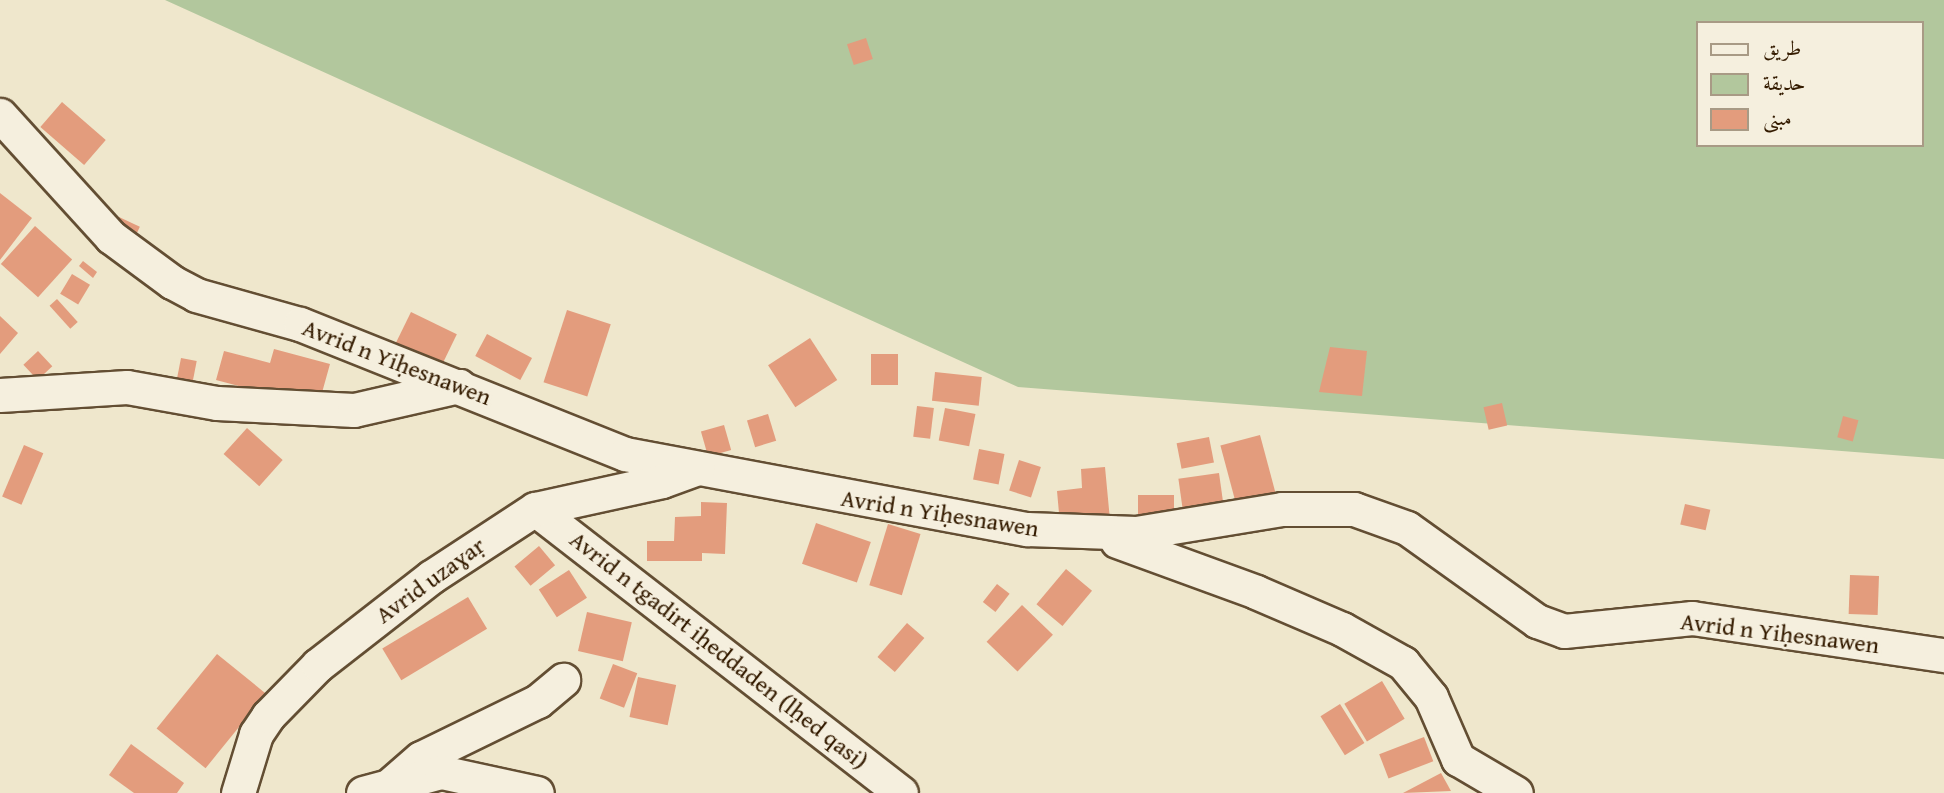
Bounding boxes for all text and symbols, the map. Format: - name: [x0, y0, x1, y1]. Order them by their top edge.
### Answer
- legend: [1696, 21, 1923, 147]
- text: طريق: [1763, 32, 1801, 63]
- text: حديقة: [1763, 67, 1806, 98]
- text: مبنى: [1763, 102, 1792, 133]
- street label: Avrid n Yiḥesnawen: [298, 313, 496, 411]
- street label: Avrid n Yiḥesnawen: [839, 483, 1041, 543]
- street label: Avrid n tgadirt iḥeddaden (lḥed qasi): [564, 525, 874, 775]
- street label: Avrid uzaɣaṛ: [370, 531, 490, 629]
- street label: Avrid n Yiḥesnawen: [1679, 607, 1881, 659]

